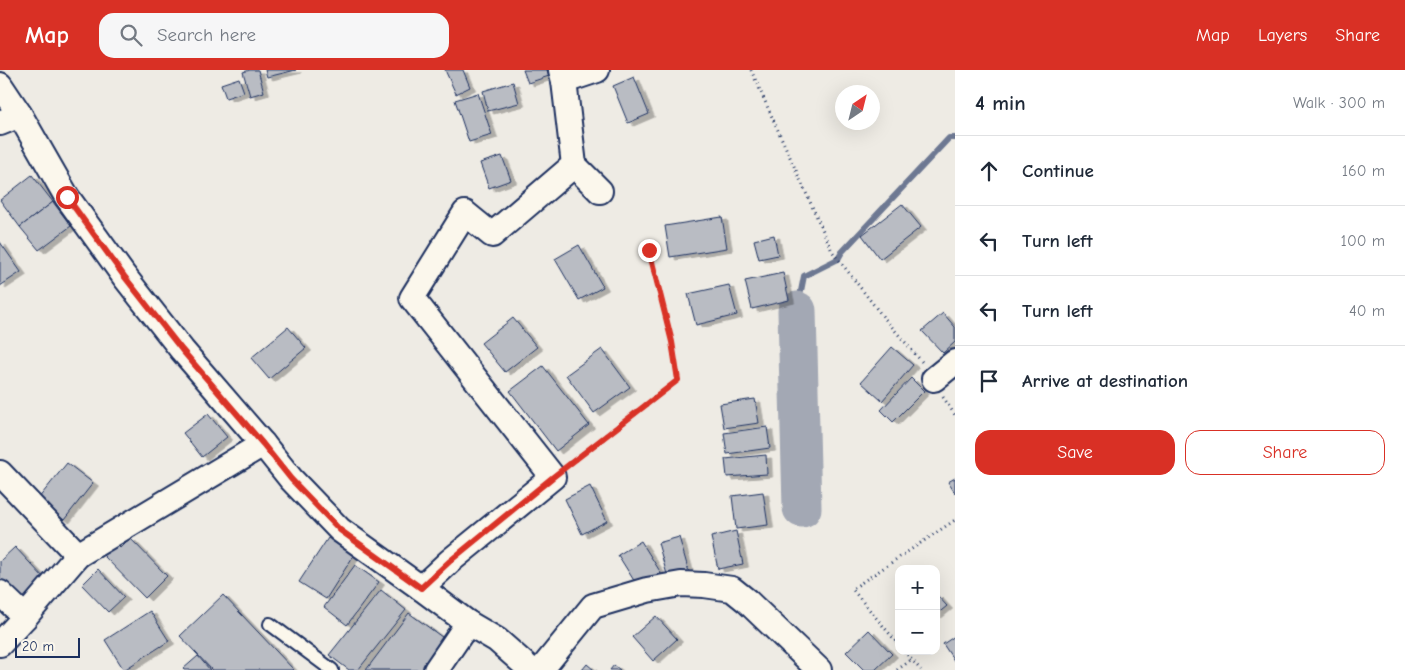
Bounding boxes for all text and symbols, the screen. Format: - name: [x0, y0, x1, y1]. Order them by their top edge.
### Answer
- search box: [99, 13, 449, 58]
- text: Map: [25, 21, 69, 49]
- icon: search: [117, 21, 145, 49]
- text: Search here: [157, 24, 256, 46]
- text: Map: [1196, 25, 1230, 46]
- text: Layers: [1258, 25, 1307, 46]
- text: Share: [1335, 25, 1380, 46]
- north arrow: [835, 85, 880, 130]
- text: 4 min: [975, 91, 1026, 115]
- text: Walk · 300 m: [1293, 94, 1385, 112]
- icon: ahead: [975, 157, 1003, 185]
- text: Continue: [1022, 160, 1094, 182]
- text: 160 m: [1342, 162, 1385, 180]
- route start: [56, 186, 79, 209]
- icon: left: [975, 227, 1003, 255]
- text: Turn left: [1022, 230, 1093, 252]
- text: 100 m: [1341, 232, 1385, 250]
- route end: [638, 239, 661, 262]
- icon: left: [975, 297, 1003, 325]
- text: Turn left: [1022, 300, 1093, 322]
- text: 40 m: [1349, 302, 1385, 320]
- icon: arrive: [975, 367, 1003, 395]
- text: Arrive at destination: [1022, 370, 1188, 392]
- button: Save: [975, 430, 1175, 475]
- button: Share: [1185, 430, 1385, 475]
- map controls: [895, 565, 940, 655]
- button: +: [895, 565, 940, 610]
- button: −: [895, 610, 940, 655]
- scale bar: [15, 635, 80, 658]
- text: 20 m: [22, 638, 54, 655]

